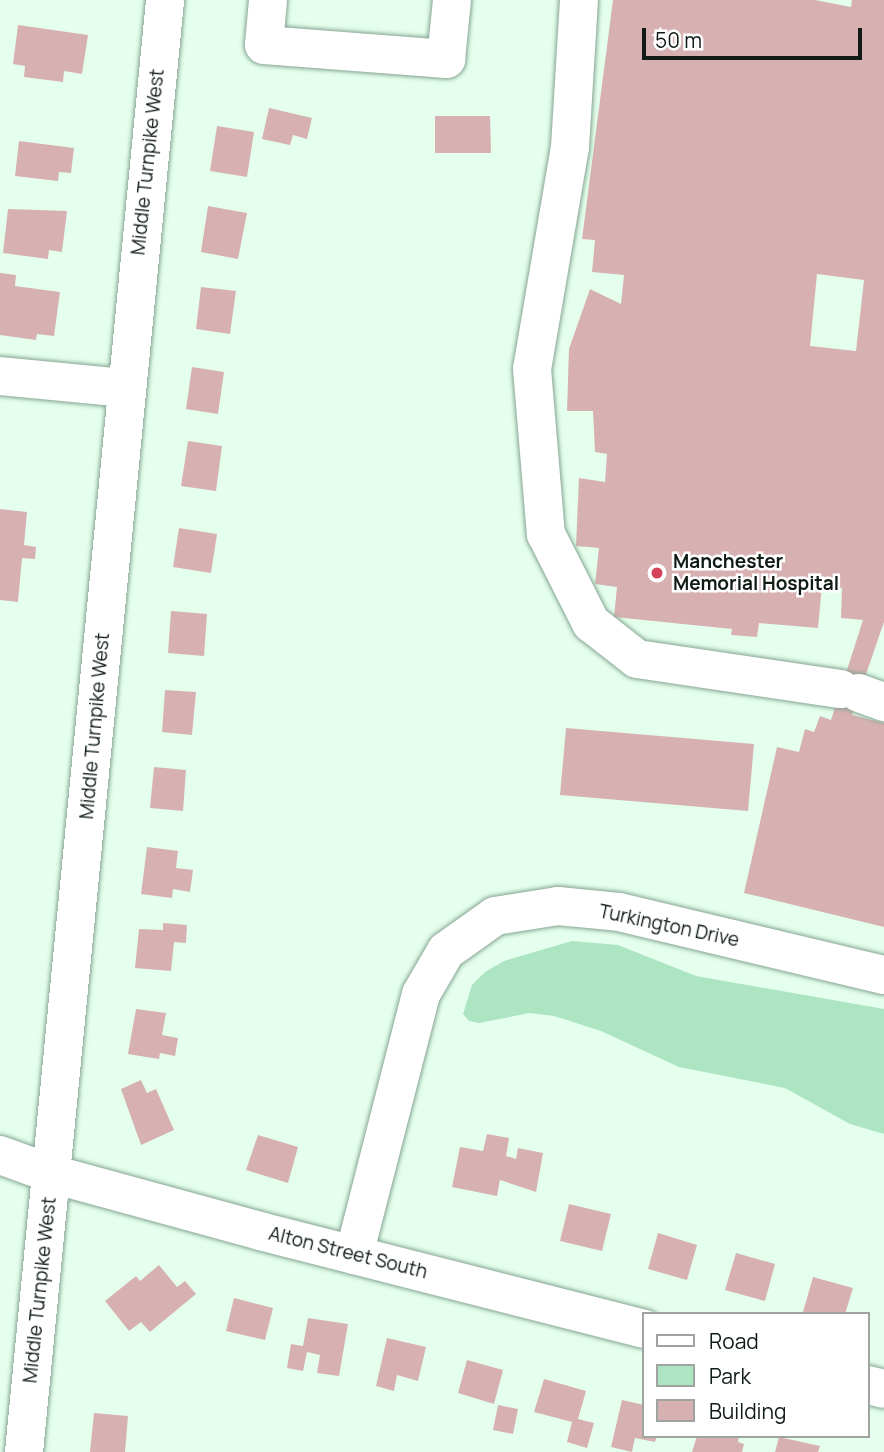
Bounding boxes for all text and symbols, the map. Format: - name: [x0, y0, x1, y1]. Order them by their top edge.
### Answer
- scale bar: [646, 14, 866, 58]
- text: 50 m: [655, 26, 702, 54]
- street label: Middle Turnpike West: [127, 68, 169, 256]
- place label: Manchester Memorial Hospital: [673, 551, 839, 595]
- marker: Manchester Memorial Hospital: [647, 563, 667, 583]
- street label: Middle Turnpike West: [75, 632, 115, 820]
- street label: Turkington Drive: [597, 900, 741, 952]
- street label: Middle Turnpike West: [19, 1196, 61, 1384]
- street label: Alton Street South: [266, 1222, 430, 1284]
- legend: [642, 1312, 870, 1438]
- text: Road: [709, 1327, 759, 1355]
- text: Park: [709, 1362, 751, 1390]
- text: Building: [709, 1397, 786, 1425]

